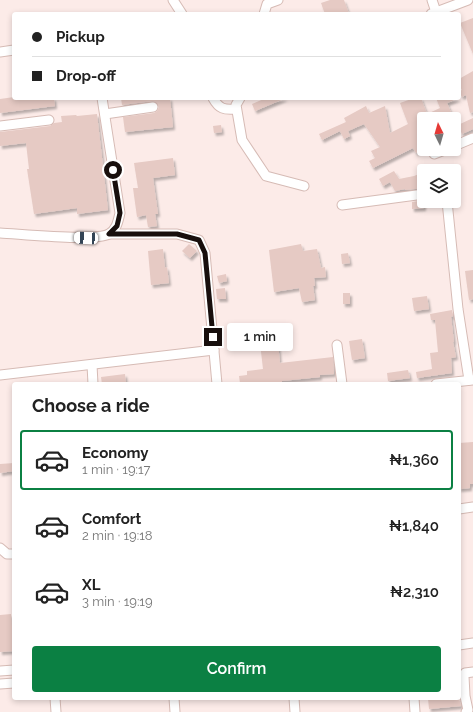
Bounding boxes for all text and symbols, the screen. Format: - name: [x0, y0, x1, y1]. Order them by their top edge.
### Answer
- text: Pickup: [56, 28, 105, 46]
- text: Drop-off: [56, 67, 116, 85]
- north arrow: [417, 112, 461, 156]
- map controls: [417, 112, 461, 208]
- route start: [104, 161, 122, 179]
- button: layers: [417, 164, 461, 208]
- car: [74, 231, 98, 245]
- callout: 1 min: [227, 323, 293, 351]
- route end: [204, 328, 222, 346]
- text: 1 min: [244, 329, 276, 344]
- text: Choose a ride: [32, 395, 150, 416]
- icon: car: [34, 442, 70, 478]
- text: Economy: [82, 444, 149, 462]
- text: ₦1,360: [389, 451, 439, 469]
- text: 1 min · 19:17: [82, 462, 150, 477]
- icon: car: [34, 508, 70, 544]
- text: Comfort: [82, 510, 141, 528]
- text: ₦1,840: [389, 517, 439, 535]
- text: 2 min · 19:18: [82, 528, 152, 543]
- icon: car: [34, 574, 70, 610]
- text: XL: [82, 576, 100, 594]
- text: ₦2,310: [390, 583, 439, 601]
- text: 3 min · 19:19: [82, 594, 153, 609]
- button: Confirm: [32, 646, 441, 692]

